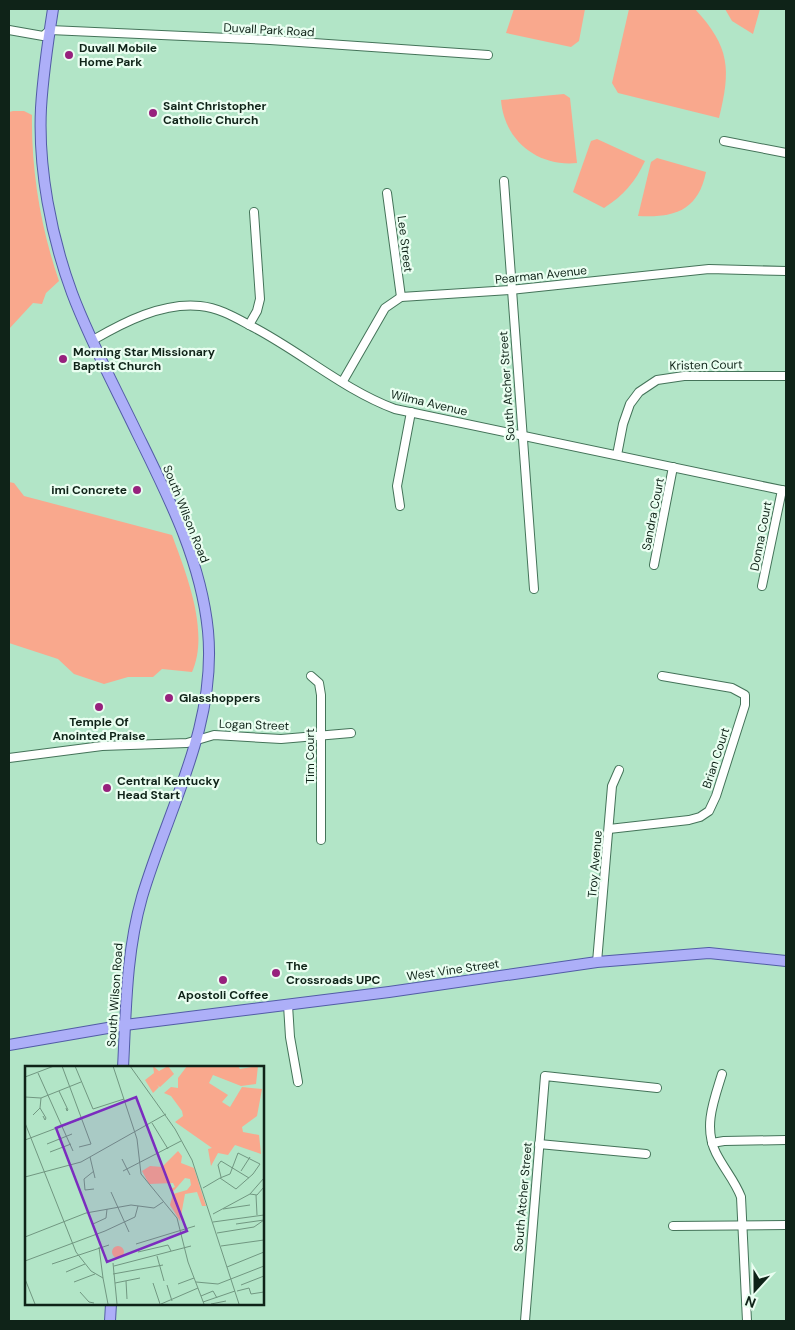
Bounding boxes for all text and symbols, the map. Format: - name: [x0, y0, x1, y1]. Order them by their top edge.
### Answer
- street label: Duvall Park Road: [223, 20, 315, 40]
- place label: Duvall Mobile Home Park: [79, 40, 157, 70]
- marker: Duvall Mobile Home Park: [63, 49, 75, 61]
- place label: Saint Christopher Catholic Church: [163, 98, 267, 128]
- marker: Saint Christopher Catholic Church: [147, 107, 159, 119]
- street label: Lee Street: [394, 215, 416, 274]
- street label: Pearman Avenue: [494, 262, 588, 288]
- street label: South Atcher Street: [495, 330, 519, 441]
- place label: Morning Star Missionary Baptist Church: [73, 344, 216, 374]
- marker: Morning Star Missionary Baptist Church: [57, 353, 69, 365]
- street label: Kristen Court: [669, 356, 743, 374]
- street label: Wilma Avenue: [389, 386, 469, 420]
- street label: South Wilson Road: [159, 463, 213, 565]
- street label: Sandra Court: [638, 476, 668, 552]
- place label: imi Concrete: [51, 482, 127, 498]
- marker: imi Concrete: [131, 484, 143, 496]
- street label: Donna Court: [746, 500, 776, 572]
- place label: Glasshoppers: [179, 690, 260, 706]
- marker: Glasshoppers: [163, 692, 175, 704]
- marker: Temple Of Anointed Praise: [93, 701, 105, 713]
- place label: Temple Of Anointed Praise: [52, 714, 146, 744]
- street label: Logan Street: [219, 716, 290, 734]
- street label: Brian Court: [699, 725, 733, 790]
- street label: Tim Court: [302, 728, 318, 784]
- place label: Central Kentucky Head Start: [117, 773, 220, 803]
- marker: Central Kentucky Head Start: [101, 782, 113, 794]
- street label: Troy Avenue: [584, 829, 606, 898]
- street label: South Wilson Road: [103, 943, 127, 1047]
- street label: West Vine Street: [406, 956, 501, 984]
- place label: The Crossroads UPC: [286, 958, 381, 988]
- marker: The Crossroads UPC: [270, 967, 282, 979]
- marker: Apostoli Coffee: [217, 974, 229, 986]
- place label: Apostoli Coffee: [178, 987, 268, 1003]
- inset map: [25, 1066, 264, 1305]
- street label: South Atcher Street: [510, 1141, 536, 1252]
- north arrow: [730, 1265, 780, 1315]
- text: N: [742, 1292, 758, 1312]

